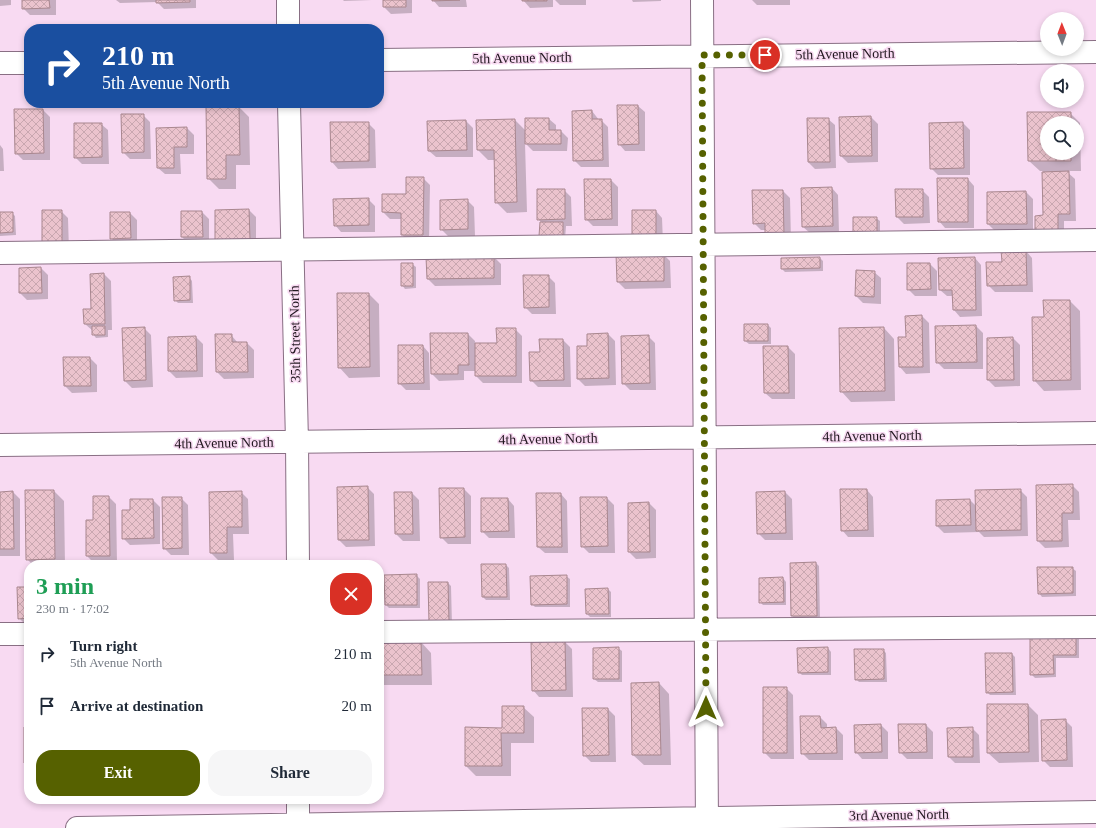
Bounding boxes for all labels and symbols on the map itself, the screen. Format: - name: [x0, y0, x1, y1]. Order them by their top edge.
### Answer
- north arrow: [1040, 12, 1084, 56]
- pin: [748, 38, 782, 72]
- street label: 5th Avenue North: [795, 46, 895, 62]
- street label: 5th Avenue North: [472, 50, 572, 66]
- street label: 35th Street North: [287, 285, 303, 383]
- street label: 4th Avenue North: [822, 428, 922, 444]
- street label: 4th Avenue North: [498, 431, 598, 447]
- street label: 4th Avenue North: [174, 435, 274, 451]
- position arrow: [685, 687, 727, 729]
- street label: 3rd Avenue North: [849, 807, 949, 823]

